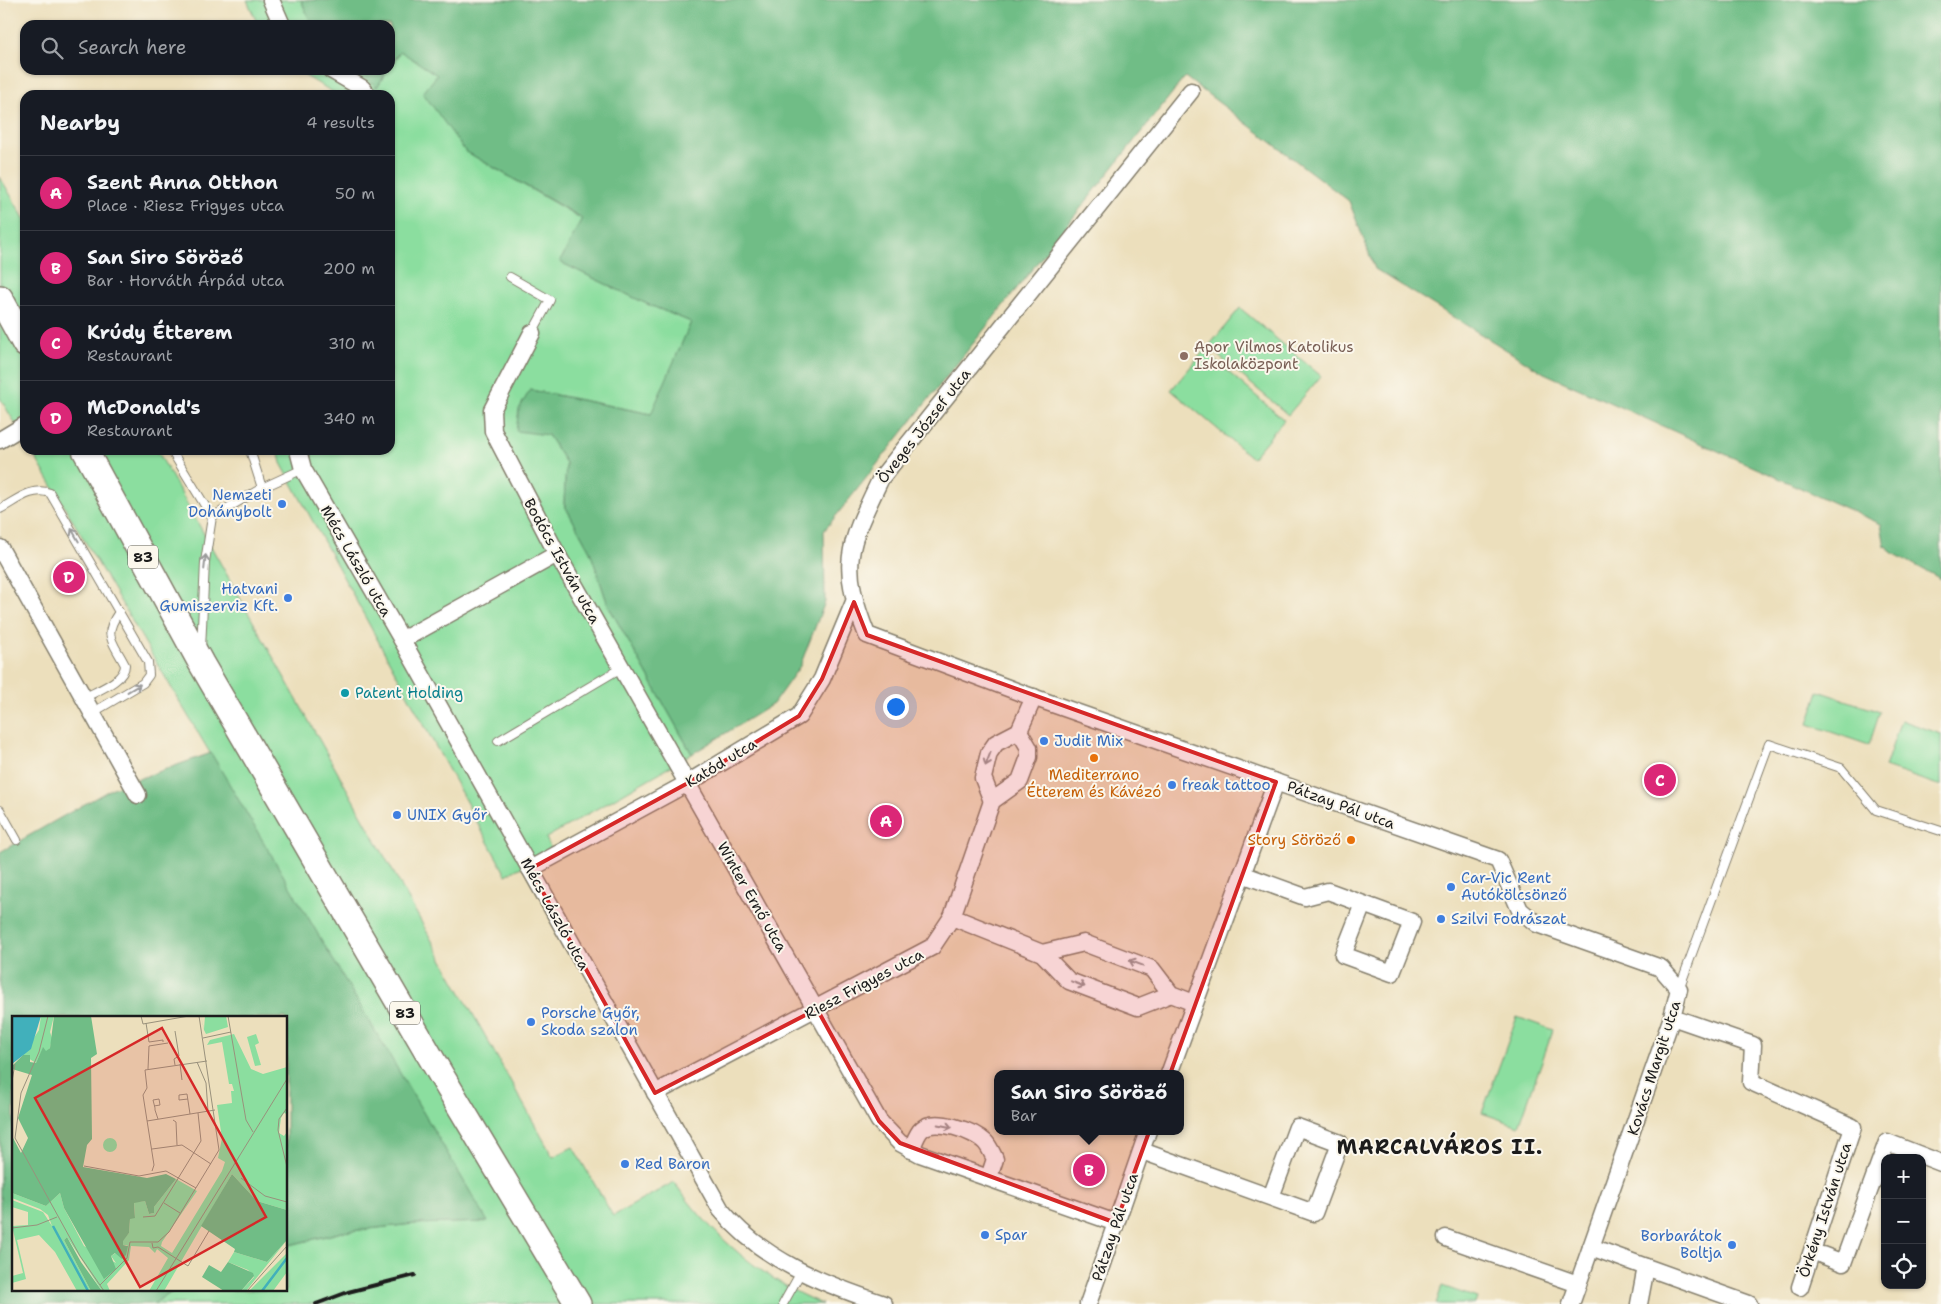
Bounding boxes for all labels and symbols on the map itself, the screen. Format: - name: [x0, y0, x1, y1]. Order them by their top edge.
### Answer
- place label: Apor Vilmos Katolikus Iskolaközpont: [1194, 337, 1354, 374]
- marker: Apor Vilmos Katolikus Iskolaközpont: [1178, 350, 1190, 362]
- street label: Öveges József utca: [873, 364, 976, 488]
- place label: Nemzeti Dohánybolt: [188, 485, 272, 522]
- street label: Bodócs István utca: [519, 495, 605, 628]
- marker: Nemzeti Dohánybolt: [276, 498, 288, 510]
- street label: Mécs László utca: [316, 502, 396, 621]
- one-way arrow: [70, 527, 80, 542]
- road number: 83: [128, 546, 158, 568]
- one-way arrow: [201, 554, 210, 570]
- pin: D: [53, 558, 85, 596]
- place label: Hatvani Gumiszerviz Kft.: [160, 579, 278, 616]
- marker: Hatvani Gumiszerviz Kft.: [282, 592, 294, 604]
- one-way arrow: [127, 683, 141, 693]
- place label: Patent Holding: [355, 683, 463, 703]
- marker: Patent Holding: [339, 687, 351, 699]
- your location: [883, 694, 909, 720]
- place label: Judit Mix: [1054, 731, 1123, 751]
- street label: Katód utca: [682, 734, 761, 792]
- marker: Judit Mix: [1038, 735, 1050, 747]
- one-way arrow: [983, 751, 992, 766]
- marker: Mediterrano Étterem és Kávézó: [1088, 752, 1100, 764]
- pin: C: [1644, 761, 1676, 799]
- place label: Mediterrano Étterem és Kávézó: [1027, 765, 1161, 802]
- place label: freak tattoo: [1182, 775, 1271, 795]
- street label: Pátzay Pál utca: [1284, 776, 1398, 834]
- marker: freak tattoo: [1166, 779, 1178, 791]
- pin: A: [870, 802, 902, 840]
- place label: UNIX Győr: [407, 805, 488, 825]
- marker: UNIX Győr: [391, 809, 403, 821]
- place label: Story Söröző: [1248, 830, 1341, 850]
- marker: Story Söröző: [1345, 834, 1357, 846]
- street label: Winter Ernő utca: [712, 838, 792, 956]
- street label: Mécs László utca: [516, 854, 594, 974]
- place label: Car-Vic Rent Autókölcsönző: [1461, 868, 1567, 905]
- marker: Car-Vic Rent Autókölcsönző: [1445, 881, 1457, 893]
- place label: Szilvi Fodrászat: [1451, 909, 1566, 929]
- marker: Szilvi Fodrászat: [1435, 913, 1447, 925]
- street label: Riesz Frigyes utca: [801, 944, 928, 1024]
- one-way arrow: [1129, 958, 1144, 967]
- one-way arrow: [1070, 980, 1086, 989]
- street label: Kovács Margit utca: [1623, 997, 1685, 1138]
- road number: 83: [390, 1001, 420, 1024]
- place label: Porsche Győr, Skoda szalon: [541, 1003, 640, 1040]
- inset map: [12, 1016, 288, 1292]
- marker: Porsche Győr, Skoda szalon: [525, 1016, 537, 1028]
- one-way arrow: [937, 1121, 953, 1131]
- district label: MARCALVÁROS II.: [1337, 1132, 1543, 1160]
- street label: Örkény István utca: [1794, 1139, 1856, 1280]
- pin: B: [1073, 1151, 1105, 1189]
- place label: Red Baron: [635, 1154, 710, 1174]
- marker: Red Baron: [619, 1158, 631, 1170]
- street label: Pátzay Pál utca: [1087, 1170, 1143, 1284]
- place label: Spar: [995, 1225, 1028, 1245]
- place label: Borbarátok Boltja: [1641, 1226, 1723, 1263]
- marker: Spar: [979, 1229, 991, 1241]
- marker: Borbarátok Boltja: [1726, 1239, 1738, 1251]

